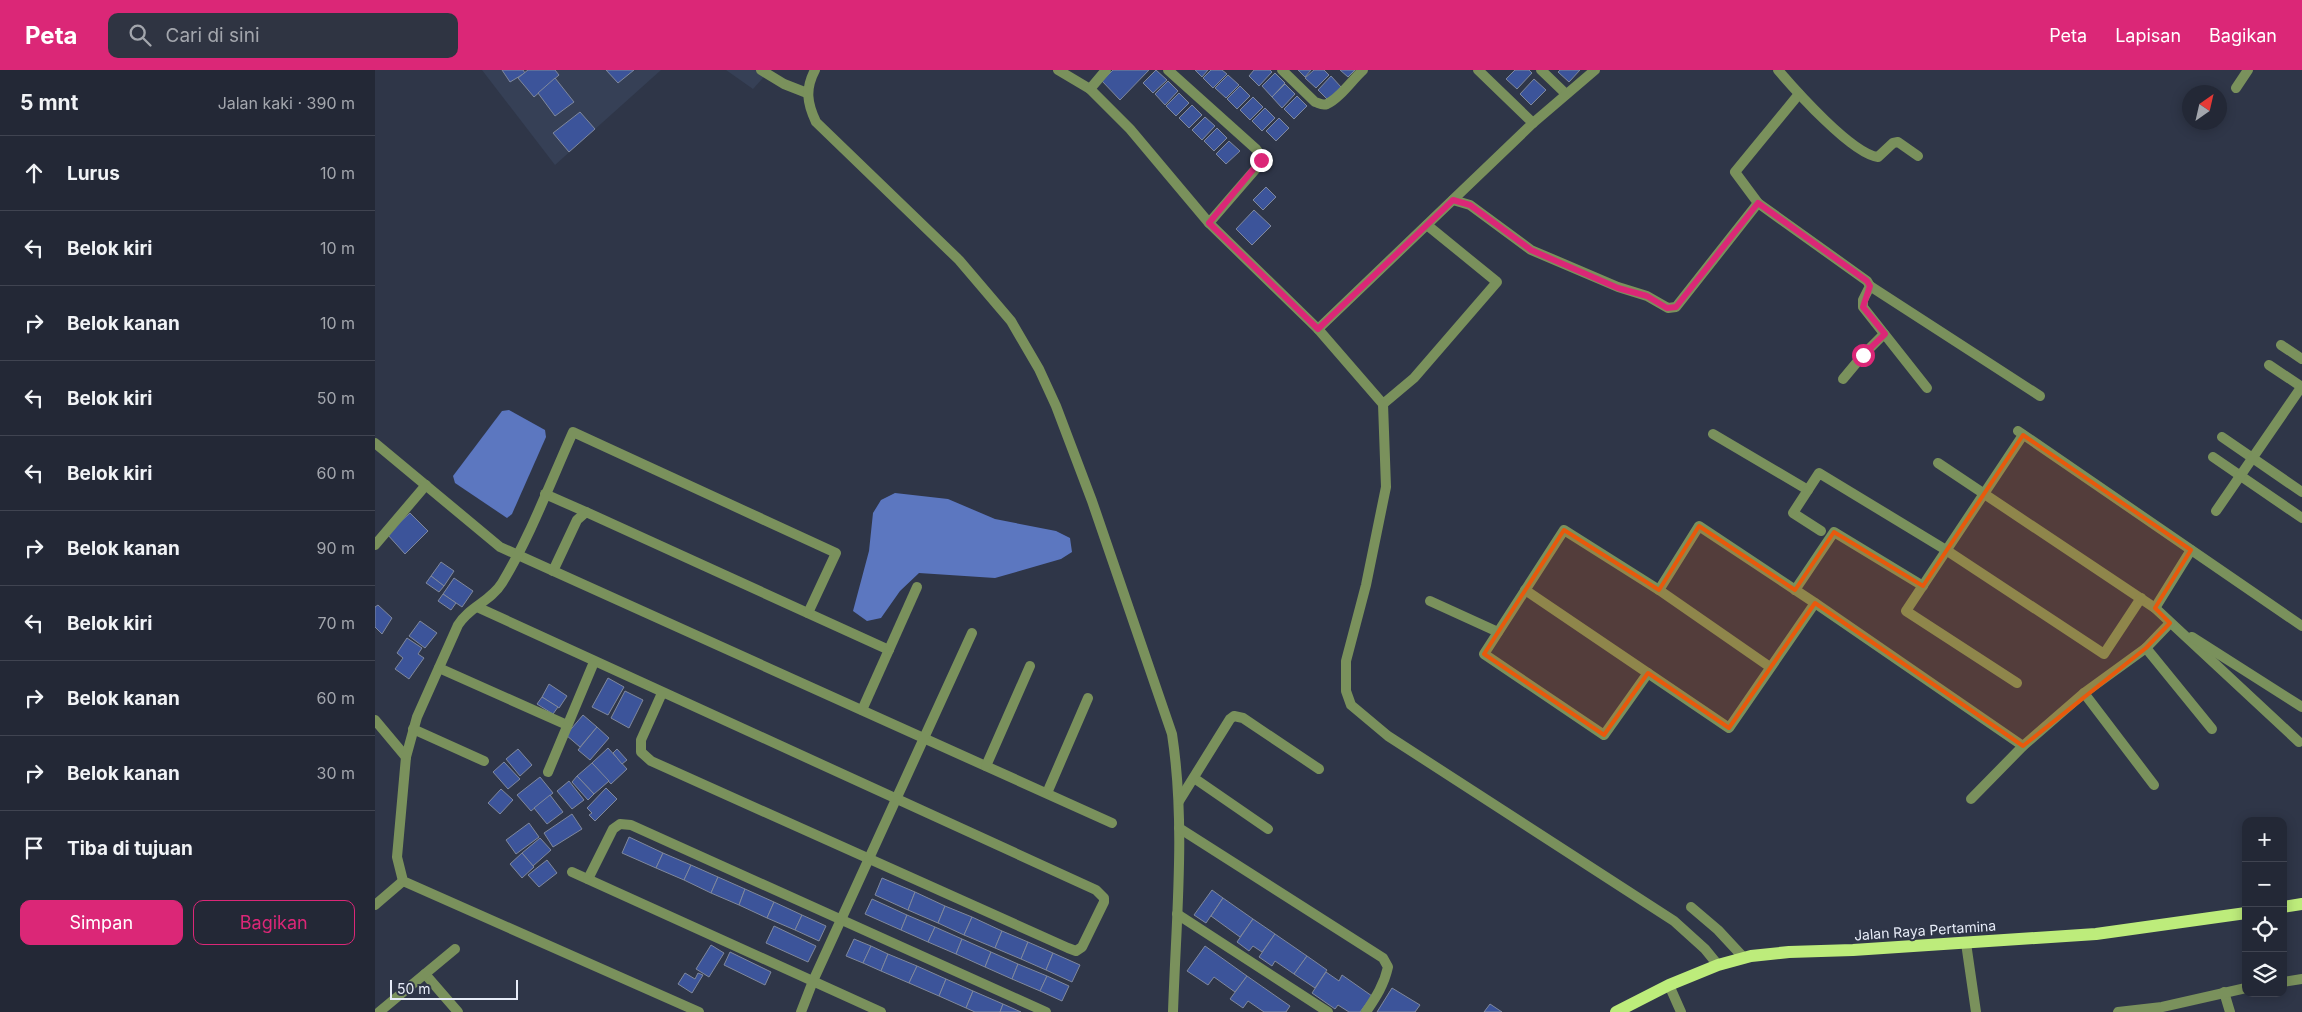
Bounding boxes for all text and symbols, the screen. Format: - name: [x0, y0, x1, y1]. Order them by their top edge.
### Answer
- search box: [108, 13, 458, 58]
- text: Peta: [25, 21, 78, 50]
- icon: search: [126, 21, 154, 49]
- text: Cari di sini: [166, 24, 259, 47]
- text: Peta: [2049, 25, 2087, 46]
- text: Lapisan: [2115, 25, 2181, 46]
- text: Bagikan: [2209, 25, 2277, 46]
- north arrow: [2182, 85, 2227, 130]
- text: 5 mnt: [20, 90, 78, 115]
- text: Jalan kaki · 390 m: [218, 93, 355, 113]
- route end: [1250, 149, 1273, 172]
- icon: ahead: [20, 159, 48, 187]
- text: Lurus: [67, 162, 120, 185]
- text: 10 m: [320, 163, 355, 183]
- icon: left: [20, 234, 48, 262]
- text: Belok kiri: [67, 237, 152, 260]
- text: 10 m: [320, 238, 355, 258]
- icon: right: [20, 309, 48, 337]
- text: Belok kanan: [67, 312, 180, 335]
- text: 10 m: [320, 313, 355, 333]
- route start: [1852, 344, 1875, 367]
- icon: left: [20, 384, 48, 412]
- text: Belok kiri: [67, 387, 152, 410]
- text: 50 m: [317, 388, 355, 408]
- icon: left: [20, 459, 48, 487]
- text: Belok kiri: [67, 462, 152, 485]
- text: 60 m: [316, 463, 355, 483]
- icon: right: [20, 534, 48, 562]
- text: Belok kanan: [67, 537, 180, 560]
- text: 90 m: [316, 538, 355, 558]
- icon: left: [20, 609, 48, 637]
- text: Belok kiri: [67, 612, 152, 635]
- text: 70 m: [318, 613, 355, 633]
- icon: right: [20, 684, 48, 712]
- text: Belok kanan: [67, 687, 180, 710]
- text: 60 m: [316, 688, 355, 708]
- icon: right: [20, 759, 48, 787]
- text: Belok kanan: [67, 762, 180, 785]
- text: 30 m: [317, 763, 355, 783]
- map controls: [2242, 817, 2287, 997]
- button: +: [2242, 817, 2287, 862]
- icon: arrive: [20, 834, 48, 862]
- text: Tiba di tujuan: [67, 837, 193, 860]
- button: −: [2242, 862, 2287, 907]
- button: Simpan: [20, 900, 183, 945]
- button: Bagikan: [193, 900, 355, 945]
- button: locate: [2242, 907, 2287, 952]
- street label: Jalan Raya Pertamina: [1853, 917, 1997, 943]
- button: layers: [2242, 952, 2287, 997]
- scale bar: [390, 977, 517, 1000]
- text: 50 m: [397, 980, 431, 997]

